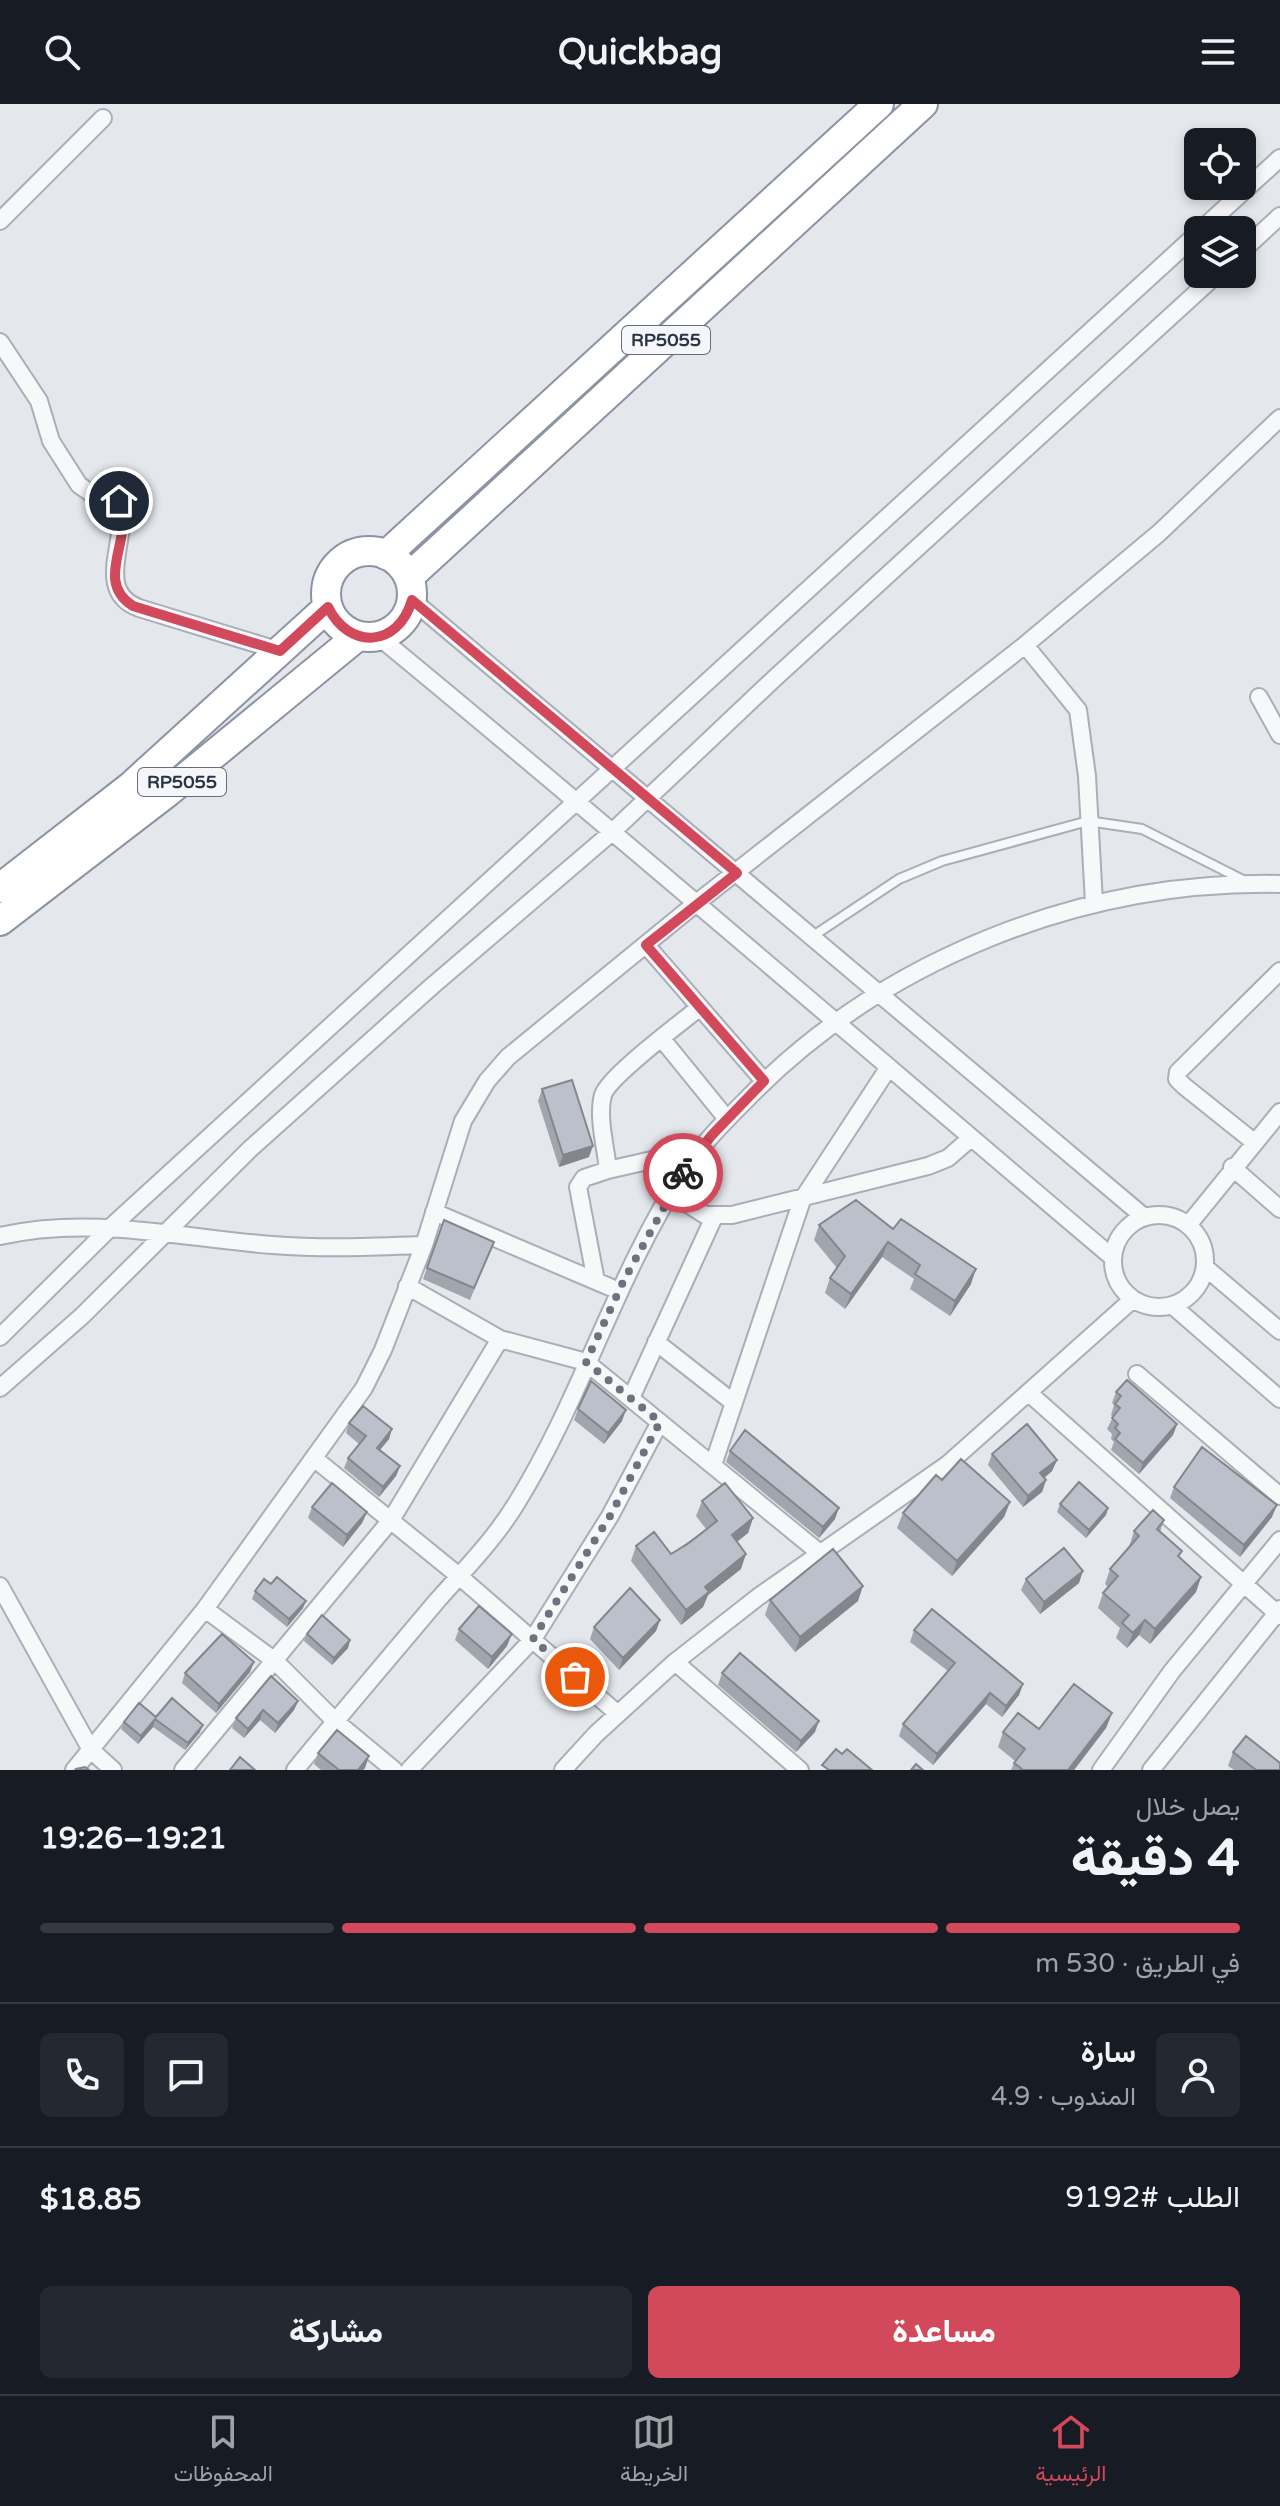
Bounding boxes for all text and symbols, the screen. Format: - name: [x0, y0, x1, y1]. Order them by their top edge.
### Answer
- icon: search: [40, 30, 84, 74]
- icon: menu: [1196, 30, 1240, 74]
- text: Quickbag: [558, 31, 722, 74]
- map controls: [1184, 128, 1256, 288]
- button: locate: [1184, 128, 1256, 200]
- button: layers: [1184, 216, 1256, 288]
- road number: RP5055: [622, 326, 710, 354]
- pin: [85, 467, 153, 535]
- icon: home: [97, 479, 141, 523]
- road number: RP5055: [138, 768, 226, 796]
- courier: [643, 1133, 723, 1213]
- icon: bike: [661, 1151, 705, 1195]
- pin: [541, 1643, 609, 1711]
- icon: bag: [553, 1655, 597, 1699]
- text: يصل خلال: [1136, 1791, 1240, 1822]
- text: 19:21–19:26: [40, 1820, 227, 1857]
- text: 4 دقيقة: [1071, 1827, 1240, 1890]
- text: في الطريق · 530 m: [1035, 1948, 1240, 1979]
- button: phone: [40, 2033, 124, 2117]
- button: chat: [144, 2033, 228, 2117]
- button: person: [1156, 2033, 1240, 2117]
- text: سارة: [1081, 2034, 1136, 2071]
- text: المندوب · 4.9: [991, 2081, 1136, 2112]
- text: الطلب #9192: [1065, 2179, 1240, 2216]
- text: $18.85: [40, 2181, 142, 2218]
- button: مشاركة: [40, 2286, 632, 2378]
- button: مساعدة: [648, 2286, 1240, 2378]
- tab: المحفوظات: [174, 2410, 273, 2493]
- tab: الخريطة: [620, 2410, 688, 2493]
- tab: الرئيسية: [1035, 2410, 1106, 2493]

